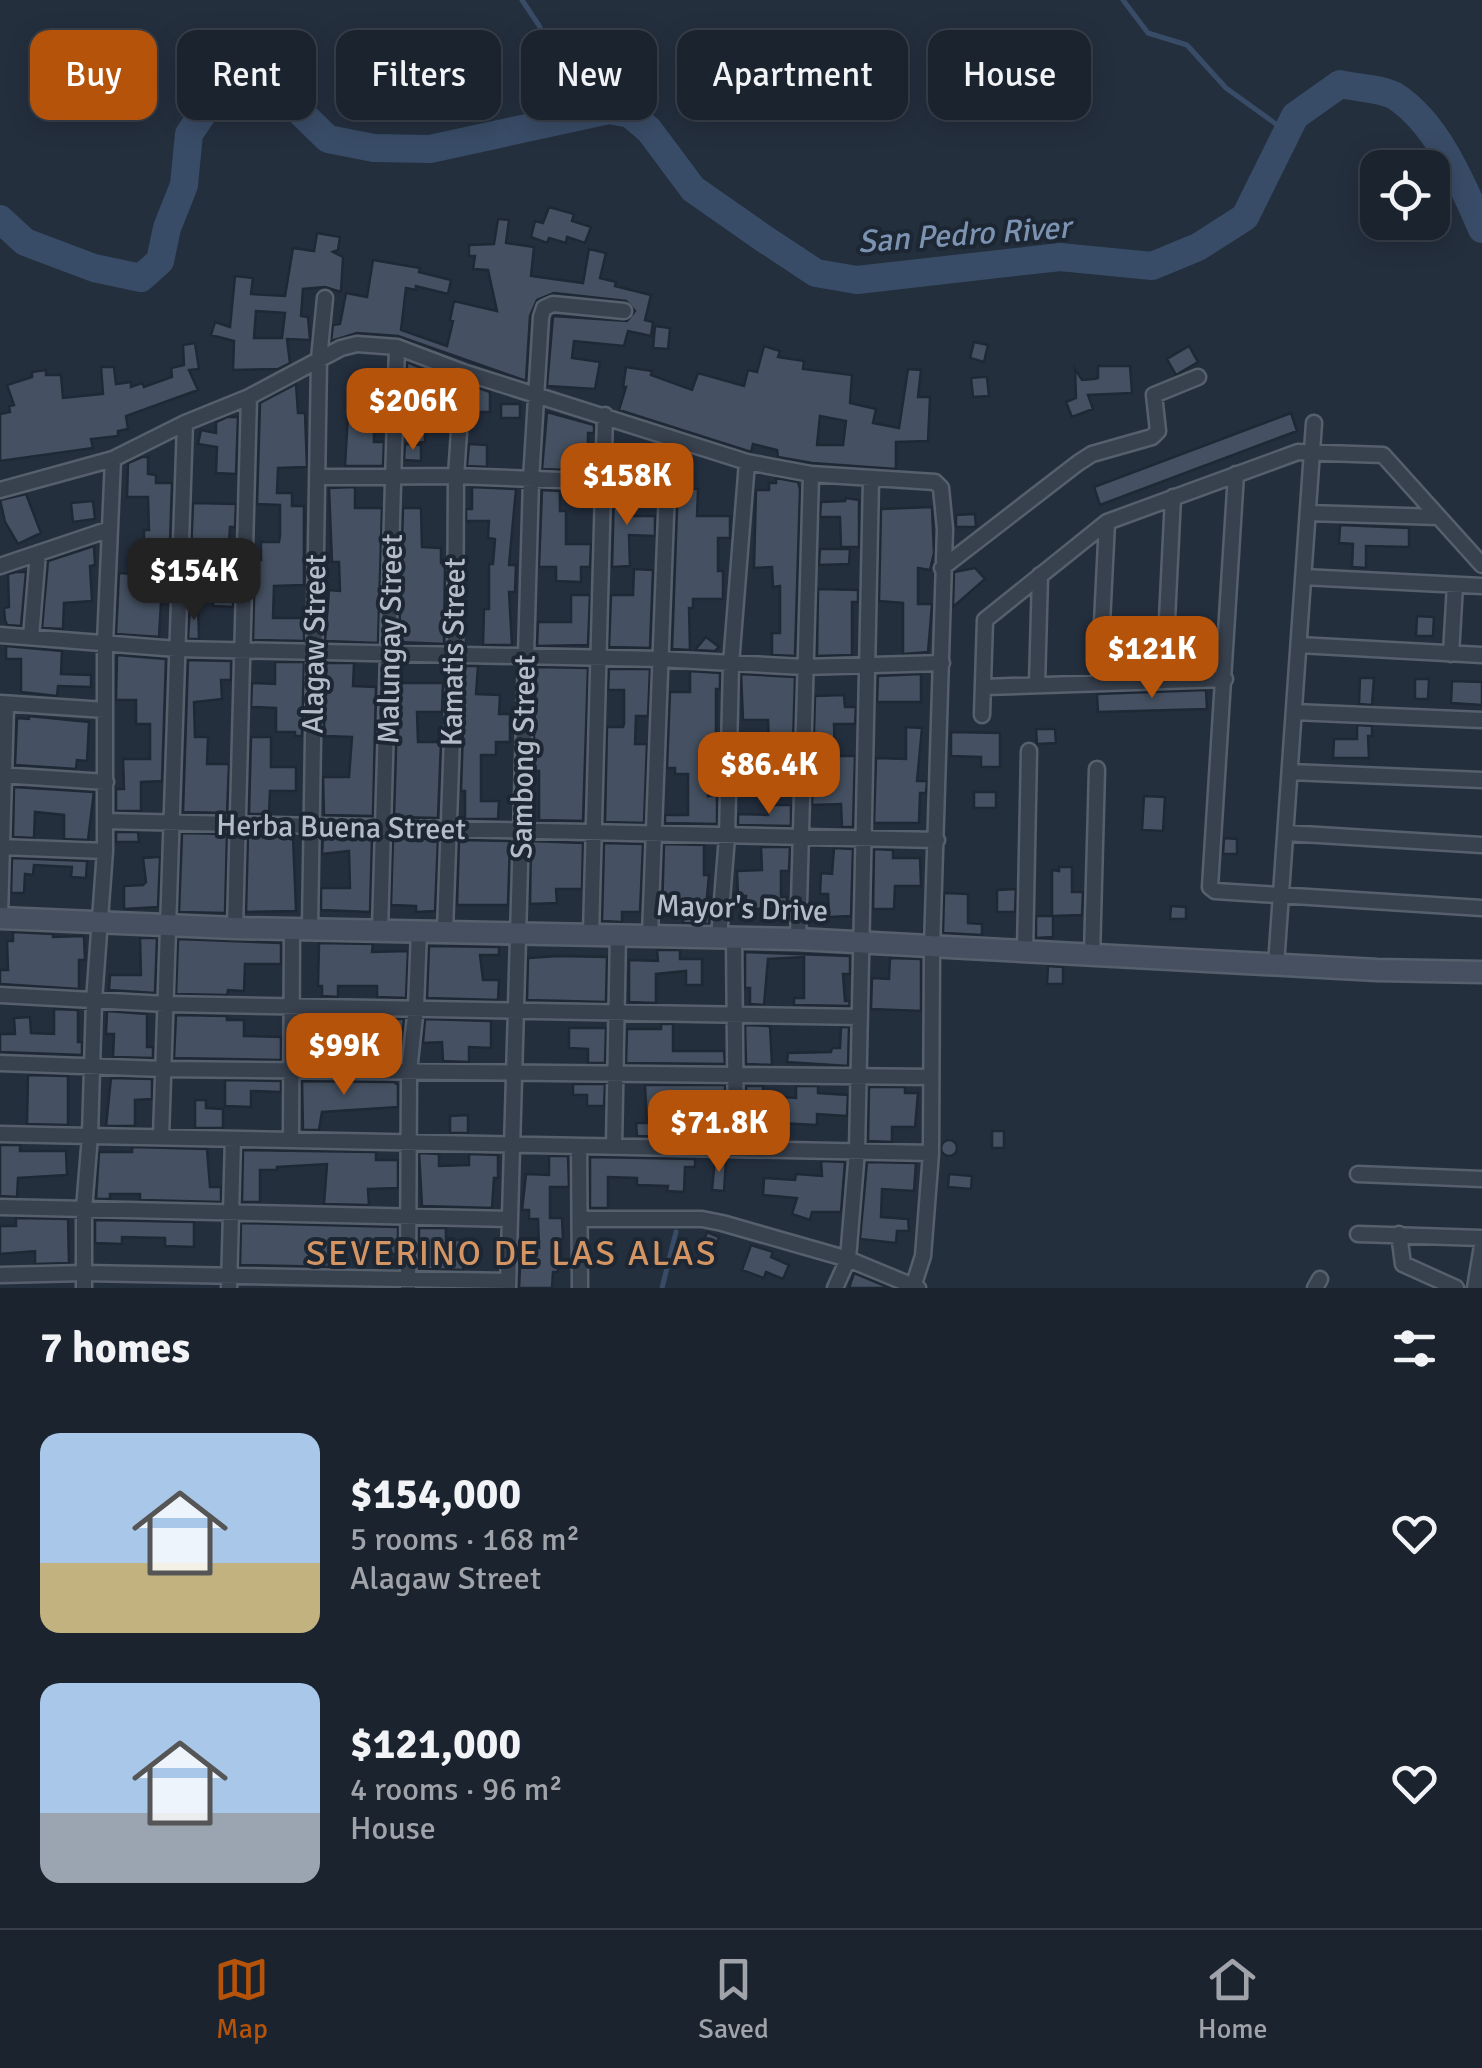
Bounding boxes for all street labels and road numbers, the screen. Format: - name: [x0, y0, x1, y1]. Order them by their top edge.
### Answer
- street label: Malungay Street: [370, 534, 411, 744]
- street label: Alagaw Street: [294, 554, 335, 734]
- street label: Kamatis Street: [433, 557, 474, 747]
- street label: Sambong Street: [503, 655, 544, 859]
- street label: Herba Buena Street: [216, 807, 466, 848]
- street label: Mayor's Drive: [655, 887, 829, 930]

